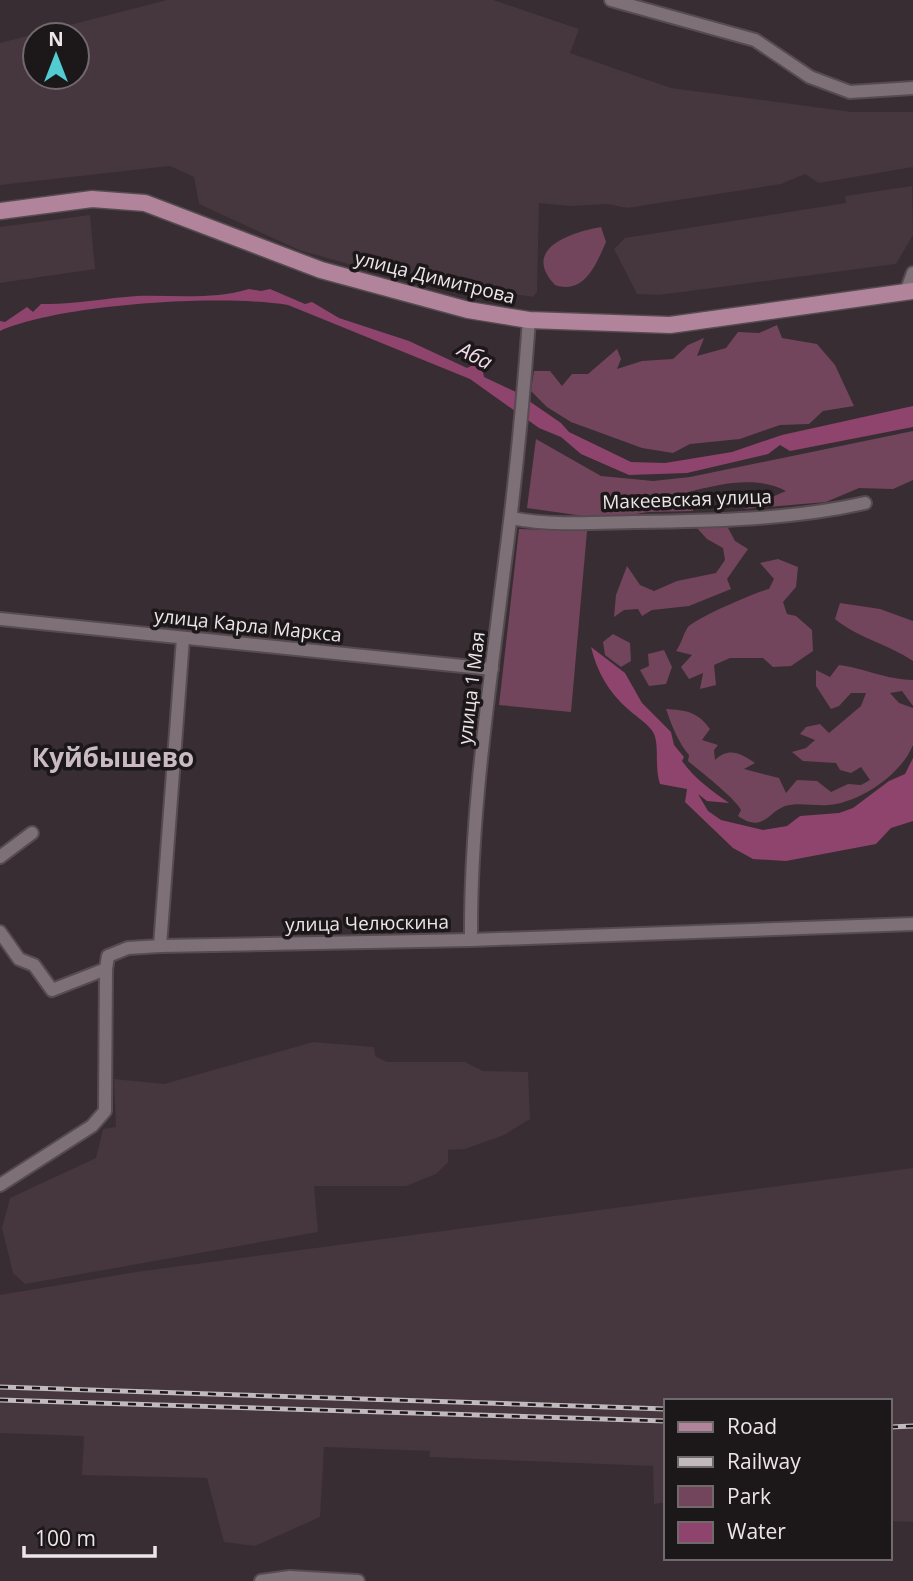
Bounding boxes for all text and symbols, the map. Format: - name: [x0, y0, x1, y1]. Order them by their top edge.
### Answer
- north arrow: [21, 21, 91, 91]
- text: N: [48, 26, 64, 52]
- street label: улица Димитрова: [352, 244, 518, 310]
- water label: Аба: [452, 334, 498, 376]
- street label: Макеевская улица: [602, 483, 772, 515]
- street label: улица Карла Маркса: [153, 602, 343, 648]
- street label: улица 1 Мая: [451, 630, 491, 746]
- district label: Куйбышево: [32, 739, 194, 775]
- street label: улица Челюскина: [285, 909, 449, 937]
- legend: [664, 1399, 892, 1560]
- text: Road: [727, 1412, 777, 1440]
- text: Railway: [727, 1447, 801, 1475]
- text: Park: [727, 1482, 771, 1510]
- scale bar: [24, 1514, 156, 1558]
- text: Water: [727, 1517, 786, 1545]
- text: 100 m: [35, 1524, 96, 1552]

